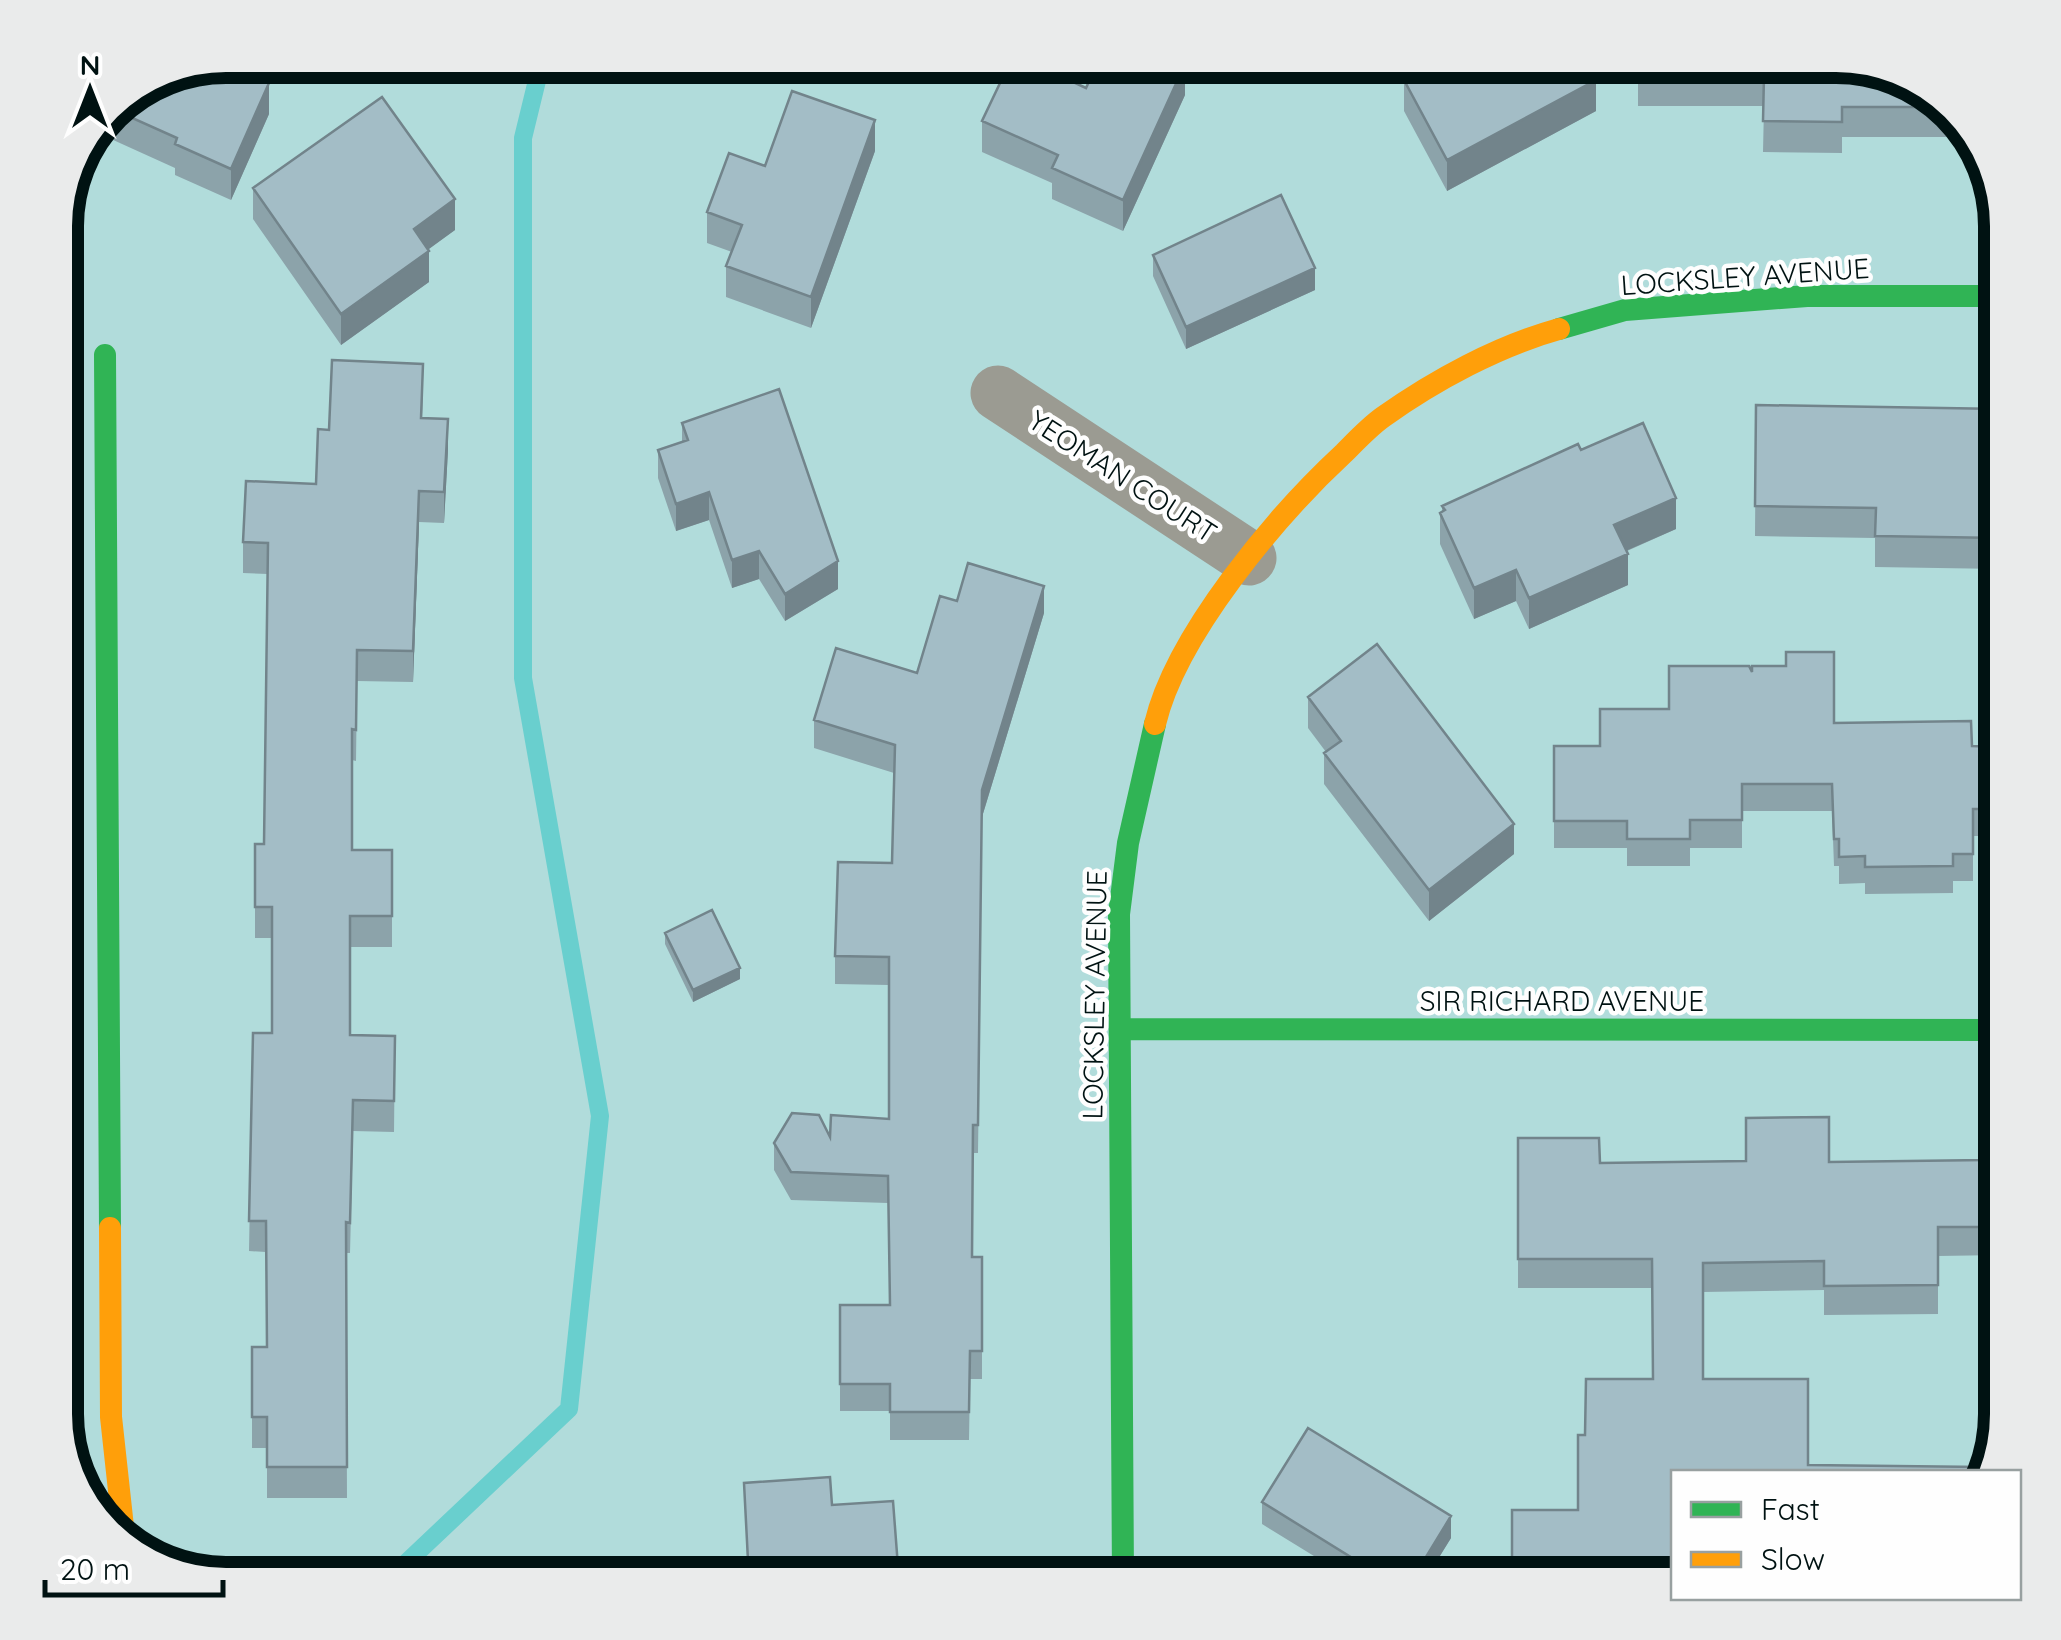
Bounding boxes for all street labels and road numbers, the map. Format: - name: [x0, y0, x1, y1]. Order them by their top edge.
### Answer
- street label: LOCKSLEY AVENUE: [1620, 250, 1870, 302]
- street label: YEOMAN COURT: [1022, 402, 1224, 550]
- street label: LOCKSLEY AVENUE: [1074, 870, 1114, 1120]
- street label: SIR RICHARD AVENUE: [1420, 983, 1704, 1018]

